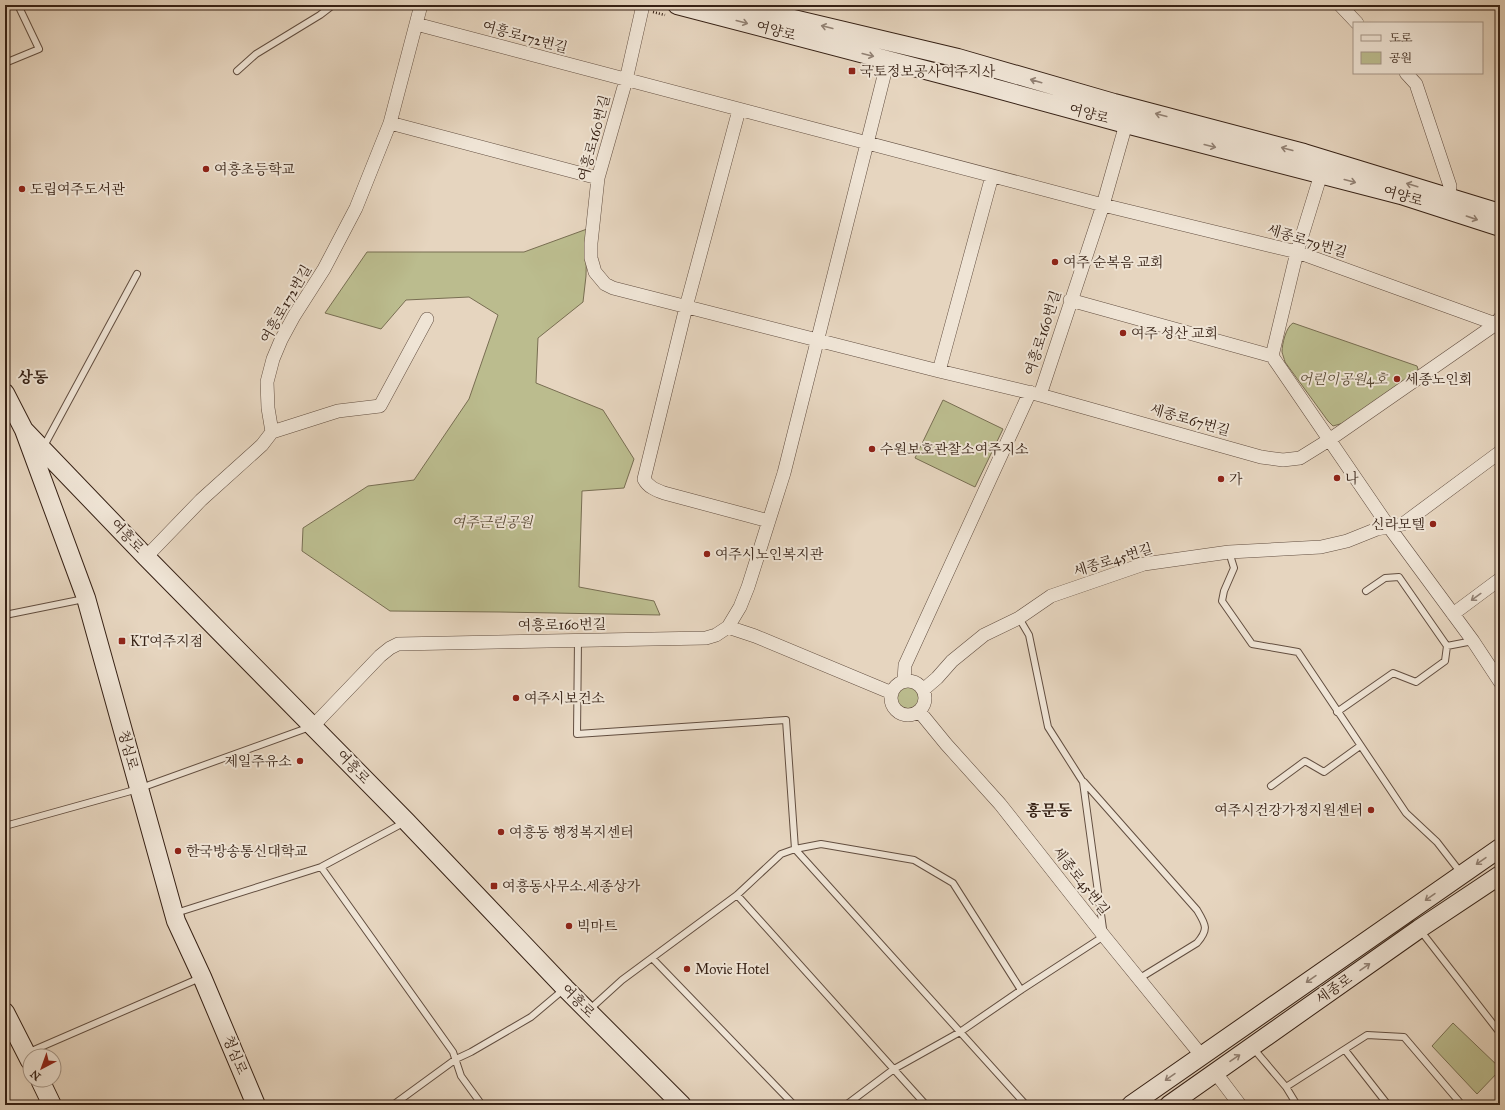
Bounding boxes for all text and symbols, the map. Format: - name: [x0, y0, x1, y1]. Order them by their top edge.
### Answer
- street label: 여흥로172번길: [481, 17, 569, 57]
- street label: 여양로: [754, 18, 798, 45]
- one-way arrow: [735, 19, 748, 26]
- one-way arrow: [821, 22, 834, 30]
- legend: [1353, 22, 1483, 74]
- text: 도로: [1389, 31, 1413, 45]
- text: 공원: [1389, 51, 1412, 65]
- one-way arrow: [861, 52, 874, 59]
- place label: 국토정보공사여주지사: [860, 63, 996, 80]
- marker: 국토정보공사여주지사: [847, 66, 857, 76]
- one-way arrow: [1030, 77, 1043, 84]
- street label: 여흥로160번길: [574, 93, 614, 183]
- street label: 여양로: [1067, 101, 1111, 128]
- one-way arrow: [1155, 111, 1168, 119]
- one-way arrow: [1203, 142, 1216, 150]
- one-way arrow: [1281, 145, 1294, 152]
- place label: 여흥초등학교: [214, 161, 296, 178]
- marker: 여흥초등학교: [201, 164, 211, 174]
- one-way arrow: [1343, 178, 1356, 186]
- place label: 도립여주도서관: [30, 181, 125, 198]
- one-way arrow: [1405, 181, 1418, 188]
- street label: 여양로: [1381, 182, 1425, 210]
- marker: 도립여주도서관: [17, 184, 27, 194]
- one-way arrow: [1466, 215, 1479, 222]
- street label: 세종로79번길: [1265, 221, 1349, 261]
- place label: 여주 순복음 교회: [1063, 254, 1164, 271]
- marker: 여주 순복음 교회: [1050, 257, 1060, 267]
- street label: 여흥로172번길: [257, 262, 315, 346]
- street label: 여흥로160번길: [1021, 288, 1065, 378]
- place label: 여주 성산 교회: [1131, 325, 1218, 342]
- marker: 여주 성산 교회: [1118, 328, 1128, 338]
- district label: 상동: [18, 368, 49, 387]
- park label: 어린이공원4호: [1299, 371, 1389, 388]
- place label: 세종노인회: [1405, 371, 1473, 388]
- marker: 세종노인회: [1392, 374, 1402, 384]
- street label: 세종로67번길: [1148, 400, 1232, 440]
- place label: 수원보호관찰소여주지소: [880, 441, 1029, 458]
- marker: 수원보호관찰소여주지소: [867, 444, 877, 454]
- place label: 나: [1345, 470, 1359, 487]
- place label: 가: [1229, 471, 1243, 488]
- marker: 나: [1332, 473, 1342, 483]
- marker: 가: [1216, 474, 1226, 484]
- park label: 여주근린공원: [451, 514, 534, 531]
- street label: 여흥로: [107, 516, 148, 557]
- place label: 신라모텔: [1371, 516, 1425, 533]
- marker: 신라모텔: [1428, 519, 1438, 529]
- street label: 세종로45번길: [1071, 540, 1155, 580]
- place label: 여주시노인복지관: [715, 546, 824, 563]
- marker: 여주시노인복지관: [702, 549, 712, 559]
- one-way arrow: [1471, 593, 1482, 601]
- street label: 여흥로160번길: [518, 616, 606, 634]
- place label: KT여주지점: [130, 633, 203, 650]
- marker: KT여주지점: [117, 636, 127, 646]
- place label: 여주시보건소: [524, 690, 606, 707]
- marker: 여주시보건소: [511, 693, 521, 703]
- street label: 청심로: [115, 728, 142, 772]
- street label: 여흥로: [333, 747, 374, 788]
- place label: 제일주유소: [224, 753, 292, 770]
- marker: 제일주유소: [295, 756, 305, 766]
- district label: 홍문동: [1026, 801, 1073, 820]
- place label: 여주시건강가정지원센터: [1214, 802, 1363, 819]
- marker: 여주시건강가정지원센터: [1366, 805, 1376, 815]
- place label: 여흥동 행정복지센터: [509, 824, 634, 841]
- marker: 여흥동 행정복지센터: [496, 827, 506, 837]
- place label: 한국방송통신대학교: [186, 843, 308, 860]
- street label: 세종로45번길: [1049, 843, 1113, 919]
- marker: 한국방송통신대학교: [173, 846, 183, 856]
- one-way arrow: [1476, 857, 1487, 865]
- place label: 여흥동사무소.세종상가: [502, 878, 641, 895]
- marker: 여흥동사무소.세종상가: [489, 881, 499, 891]
- one-way arrow: [1424, 893, 1435, 901]
- place label: 빅마트: [577, 918, 618, 935]
- marker: 빅마트: [564, 921, 574, 931]
- place label: Movie Hotel: [695, 961, 770, 978]
- one-way arrow: [1359, 963, 1370, 972]
- marker: Movie Hotel: [682, 964, 692, 974]
- street label: 세종로: [1313, 970, 1356, 1008]
- one-way arrow: [1306, 975, 1317, 983]
- street label: 여흥로: [558, 981, 599, 1022]
- street label: 청심로: [219, 1033, 251, 1077]
- north arrow: [22, 1048, 62, 1088]
- one-way arrow: [1229, 1054, 1240, 1062]
- text: N: [27, 1067, 44, 1083]
- one-way arrow: [1164, 1073, 1175, 1081]

